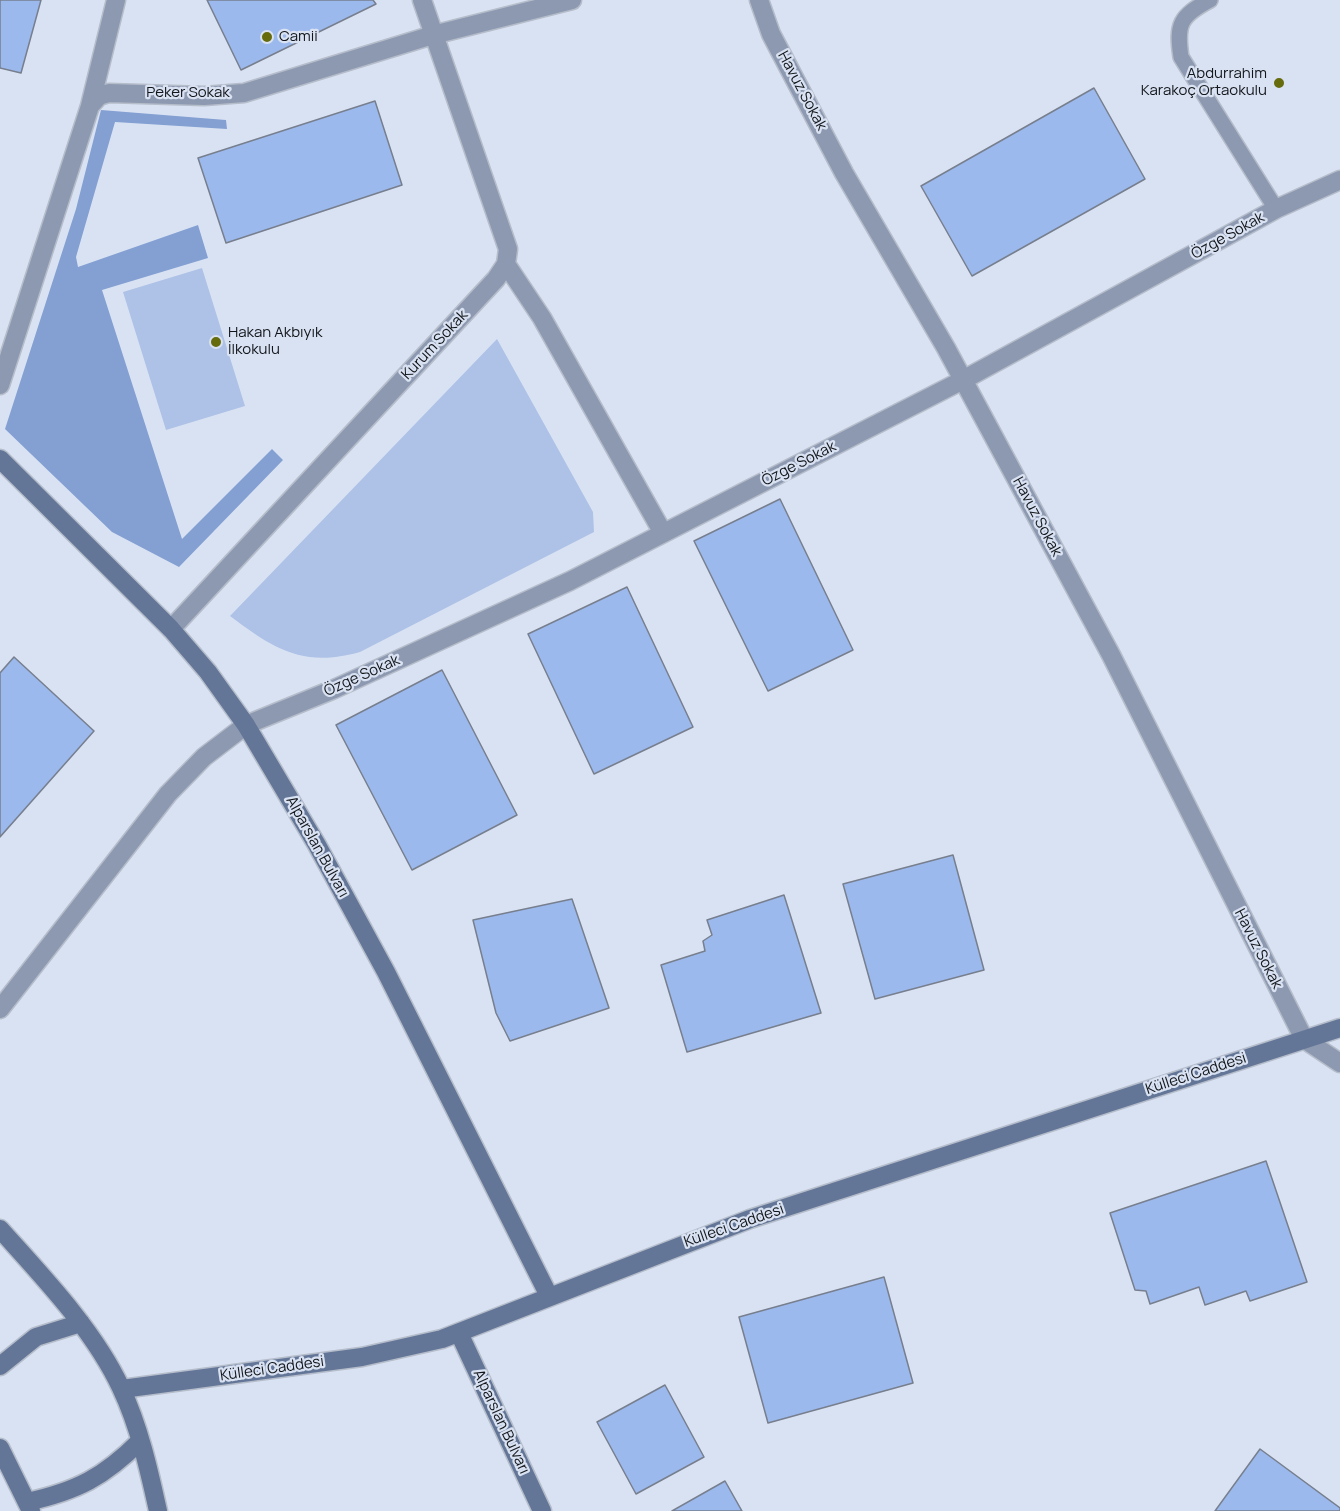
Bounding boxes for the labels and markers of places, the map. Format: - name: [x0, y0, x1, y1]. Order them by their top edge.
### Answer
- place label: Camii: [279, 28, 318, 46]
- marker: Camii: [260, 30, 274, 44]
- place label: Abdurrahim Karakoç Ortaokulu: [1141, 65, 1267, 100]
- marker: Abdurrahim Karakoç Ortaokulu: [1272, 76, 1286, 90]
- place label: Hakan Akbıyık İlkokulu: [228, 324, 322, 359]
- marker: Hakan Akbıyık İlkokulu: [209, 335, 223, 349]

